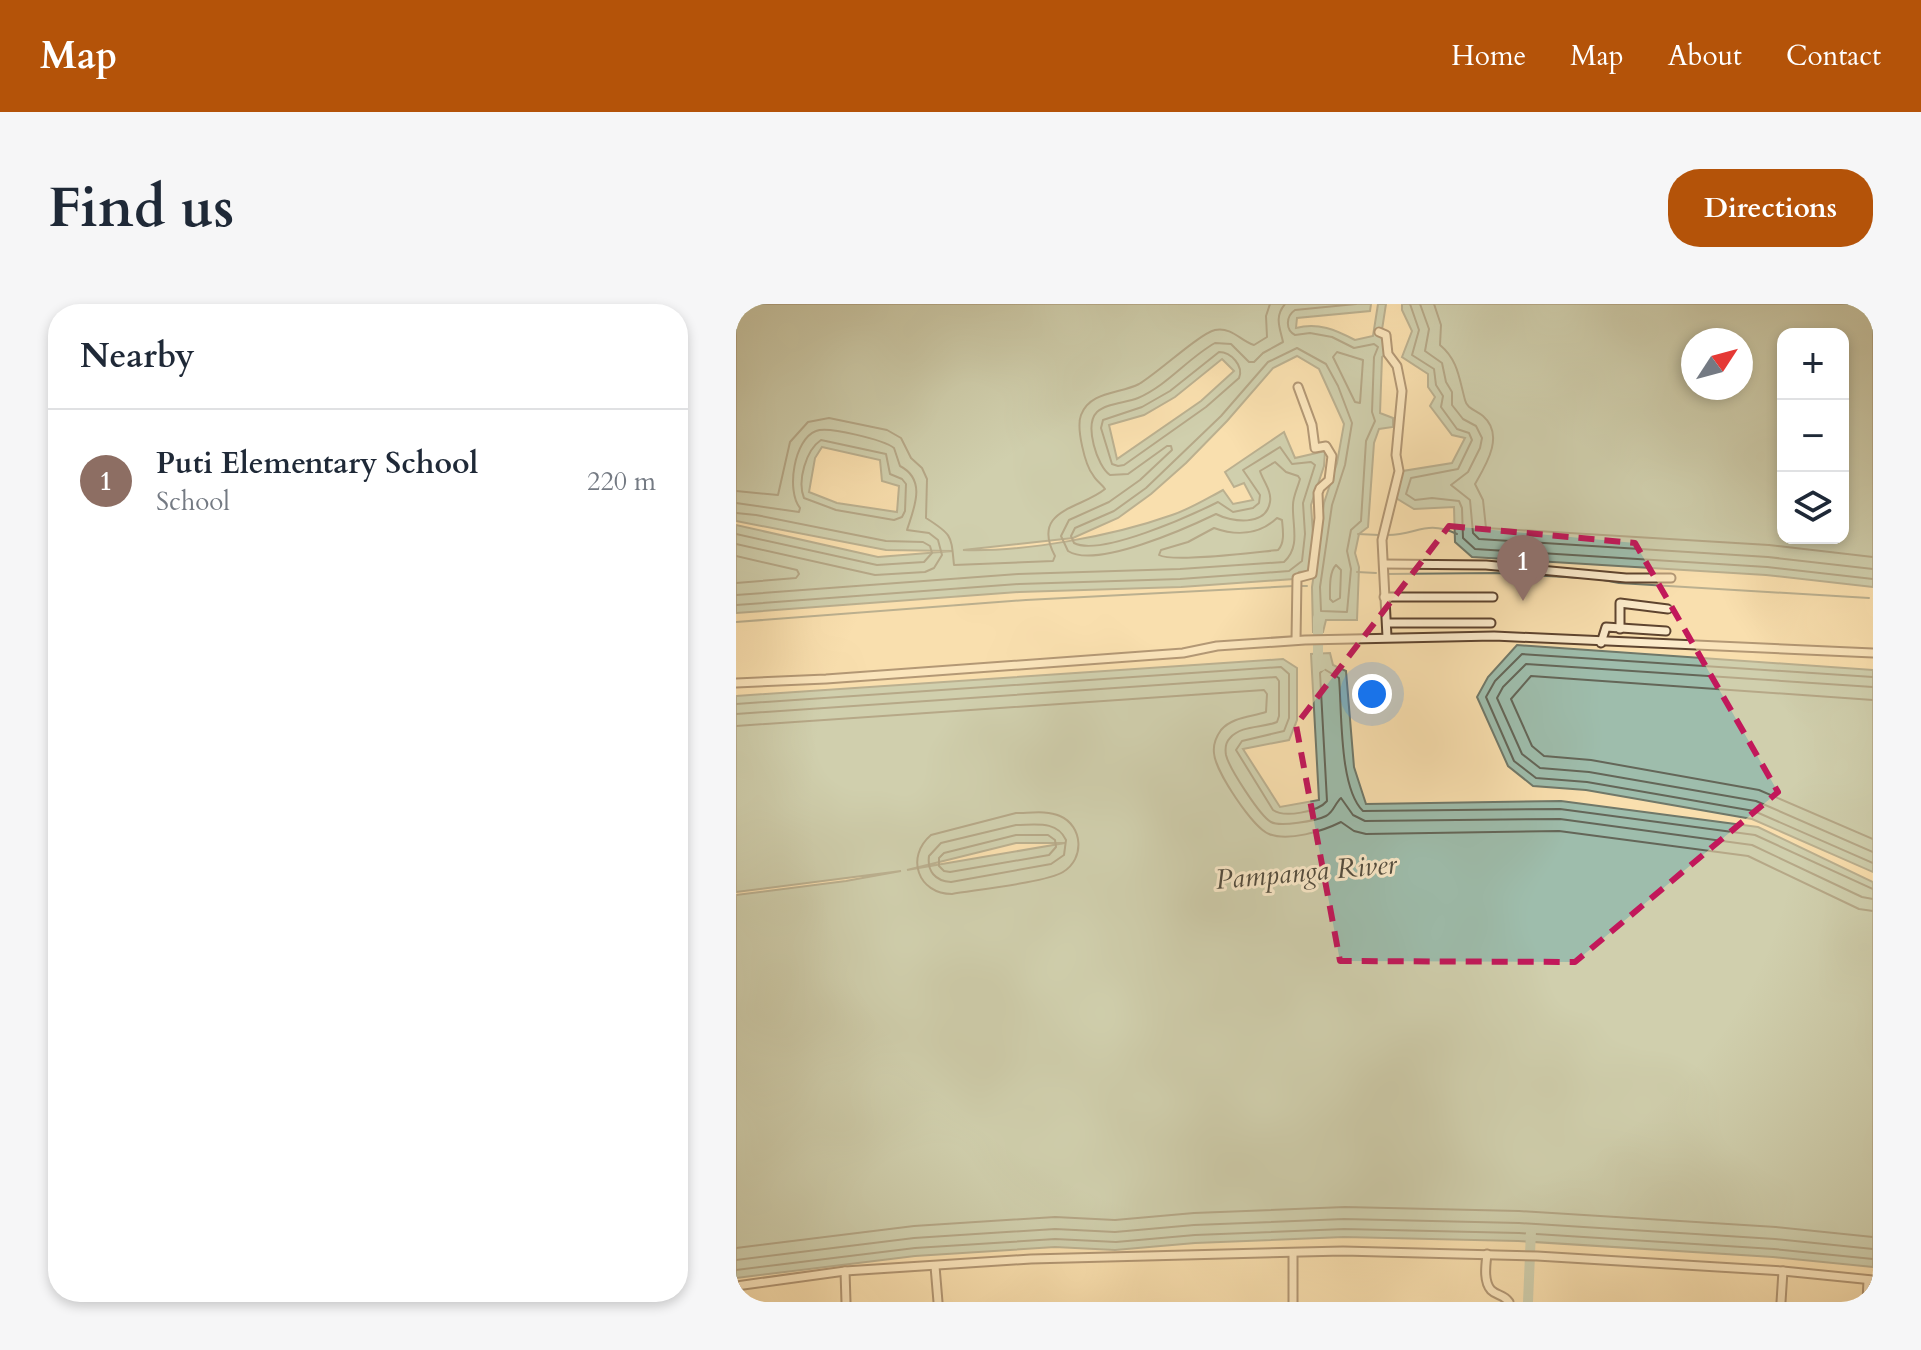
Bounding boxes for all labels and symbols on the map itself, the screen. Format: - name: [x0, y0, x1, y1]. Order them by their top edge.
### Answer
- north arrow: [1681, 328, 1753, 400]
- pin: 1: [1497, 535, 1549, 601]
- your location: [1352, 674, 1392, 714]
- water label: Pampanga River: [1214, 845, 1399, 899]

